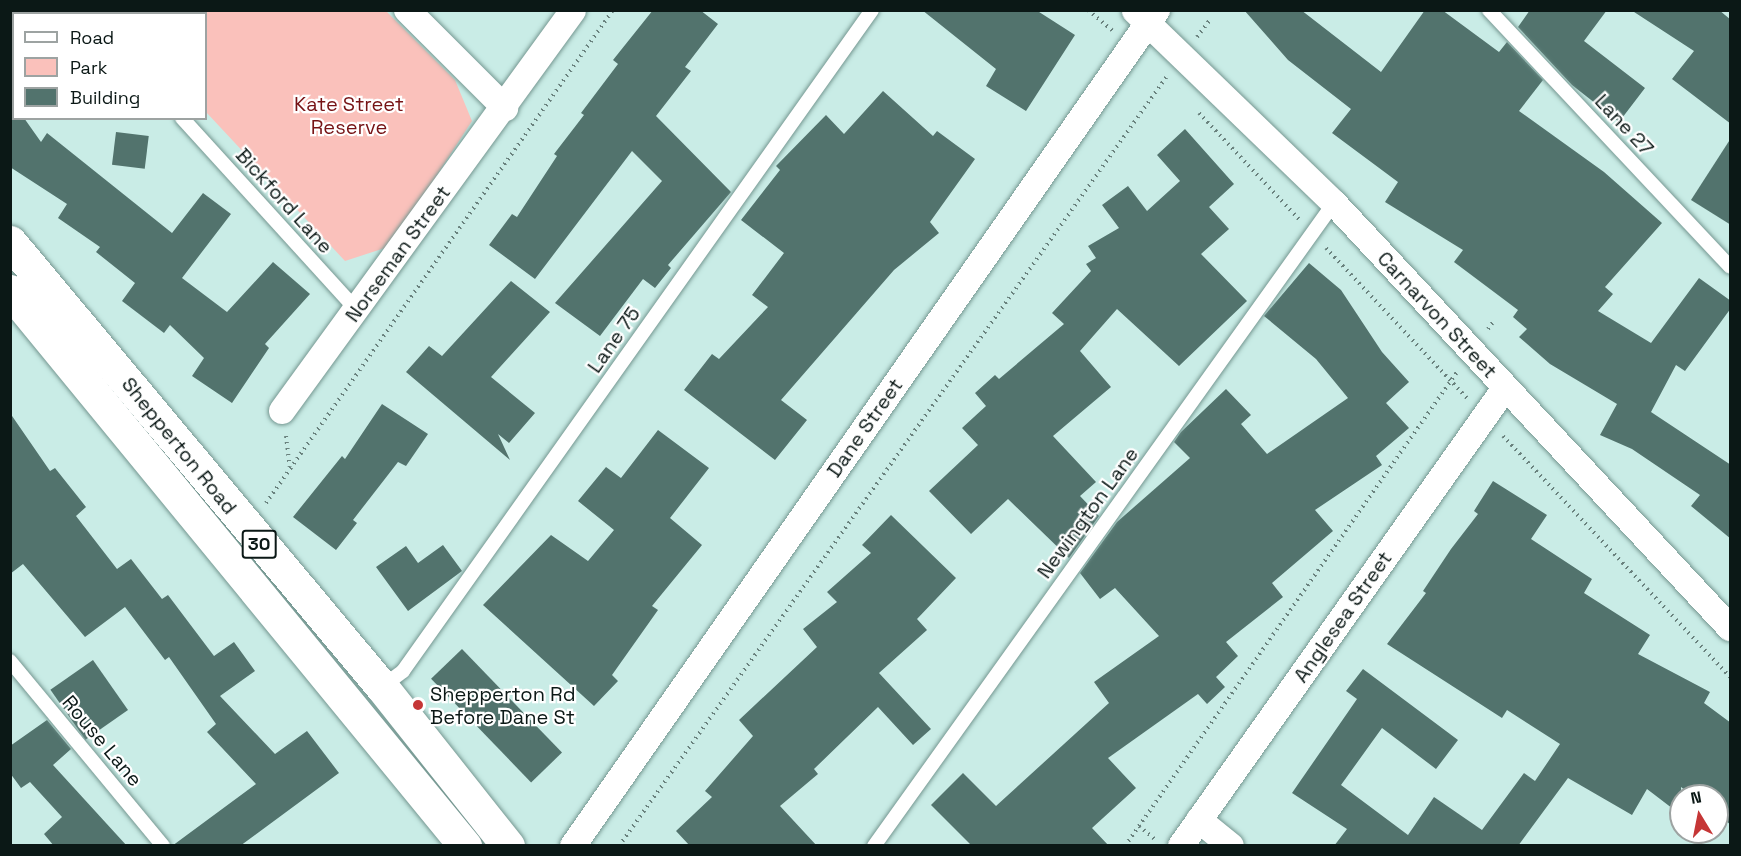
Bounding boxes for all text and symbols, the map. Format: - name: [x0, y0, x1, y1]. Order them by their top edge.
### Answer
- legend: [12, 12, 207, 120]
- text: Road: [70, 26, 114, 49]
- text: Park: [70, 56, 107, 79]
- text: Building: [70, 86, 140, 109]
- street label: Lane 27: [1590, 89, 1658, 161]
- park label: Kate Street Reserve: [294, 93, 404, 140]
- street label: Bickford Lane: [230, 143, 338, 259]
- street label: Norseman Street: [341, 181, 455, 327]
- street label: Carnarvon Street: [1372, 247, 1502, 383]
- street label: Lane 75: [583, 302, 645, 378]
- street label: Shepperton Road: [116, 373, 242, 519]
- street label: Dane Street: [822, 374, 908, 482]
- street label: Newington Lane: [1032, 443, 1144, 583]
- road number: 30: [241, 529, 277, 559]
- street label: Anglesea Street: [1289, 547, 1397, 687]
- place label: Shepperton Rd Before Dane St: [430, 682, 576, 729]
- street label: Rouse Lane: [57, 691, 147, 791]
- marker: Shepperton Rd Before Dane St: [411, 698, 425, 712]
- north arrow: [1669, 784, 1729, 844]
- text: N: [1689, 786, 1703, 809]

